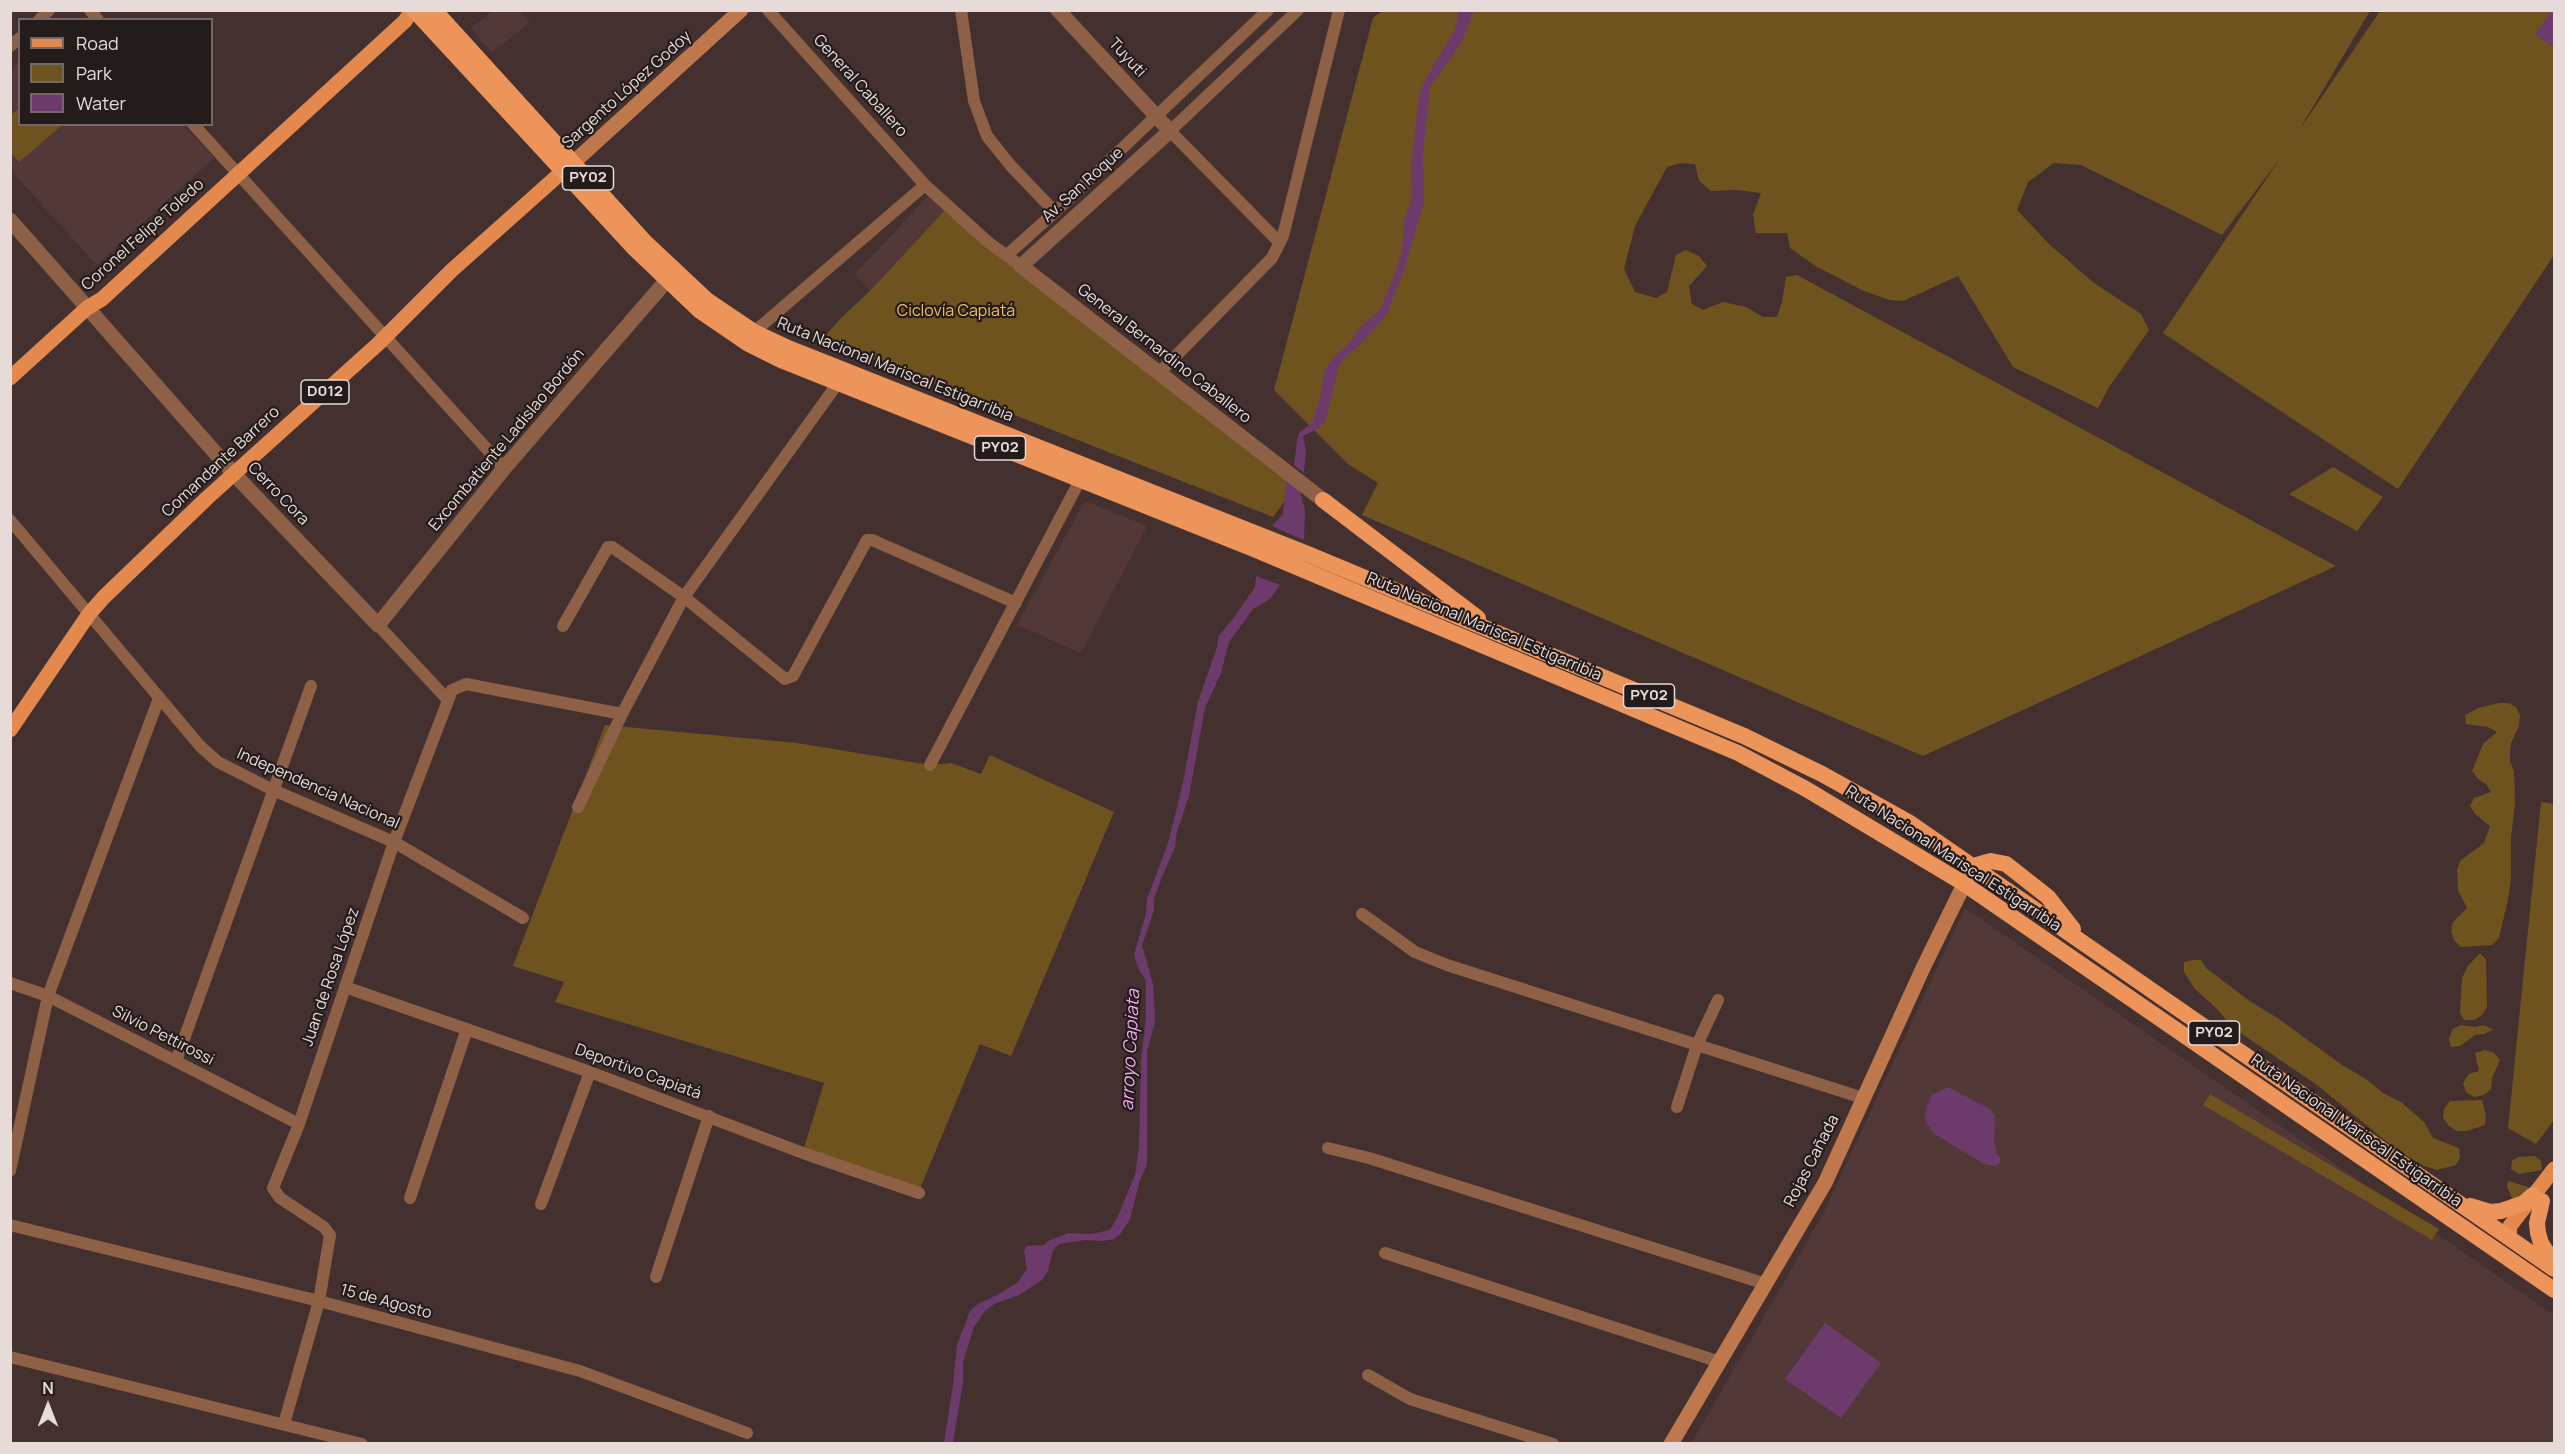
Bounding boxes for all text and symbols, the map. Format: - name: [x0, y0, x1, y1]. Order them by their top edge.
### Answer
- legend: [18, 18, 213, 126]
- street label: Sargento López Godoy: [559, 27, 695, 153]
- text: Road: [76, 31, 119, 55]
- street label: General Caballero: [809, 31, 911, 141]
- street label: Tuyuti: [1104, 35, 1150, 81]
- text: Park: [76, 61, 112, 85]
- text: Water: [76, 91, 126, 115]
- street label: Av. San Roque: [1038, 143, 1128, 227]
- road number: PY02: [562, 166, 614, 190]
- street label: Coronel Felipe Toledo: [78, 175, 208, 295]
- street label: General Bernardino Caballero: [1073, 280, 1255, 428]
- park label: Ciclovía Capiatá: [897, 302, 1015, 322]
- street label: Ruta Nacional Mariscal Estigarribia: [774, 314, 1016, 426]
- street label: Excombatiente Ladislao Bordón: [425, 345, 589, 535]
- road number: D012: [301, 380, 349, 404]
- street label: Comandante Barrero: [158, 403, 284, 521]
- road number: PY02: [974, 436, 1026, 460]
- street label: Cerro Cora: [243, 459, 313, 529]
- street label: Ruta Nacional Mariscal Estigarribia: [1364, 569, 1604, 685]
- road number: PY02: [1624, 684, 1674, 708]
- street label: Independencia Nacional: [234, 744, 402, 834]
- street label: Ruta Nacional Mariscal Estigarribia: [1842, 782, 2064, 936]
- street label: Juan de Rosa López: [298, 905, 364, 1049]
- water label: arroyo Capiata: [1117, 989, 1145, 1111]
- street label: Silvio Pettirossi: [109, 1002, 217, 1070]
- road number: PY02: [2188, 1021, 2240, 1045]
- street label: Deportivo Capiatá: [572, 1040, 704, 1104]
- street label: Ruta Nacional Mariscal Estigarribia: [2247, 1050, 2465, 1212]
- street label: Rojas Cañada: [1780, 1112, 1844, 1210]
- street label: 15 de Agosto: [338, 1281, 434, 1323]
- north arrow: [18, 1376, 78, 1436]
- text: N: [42, 1377, 54, 1399]

